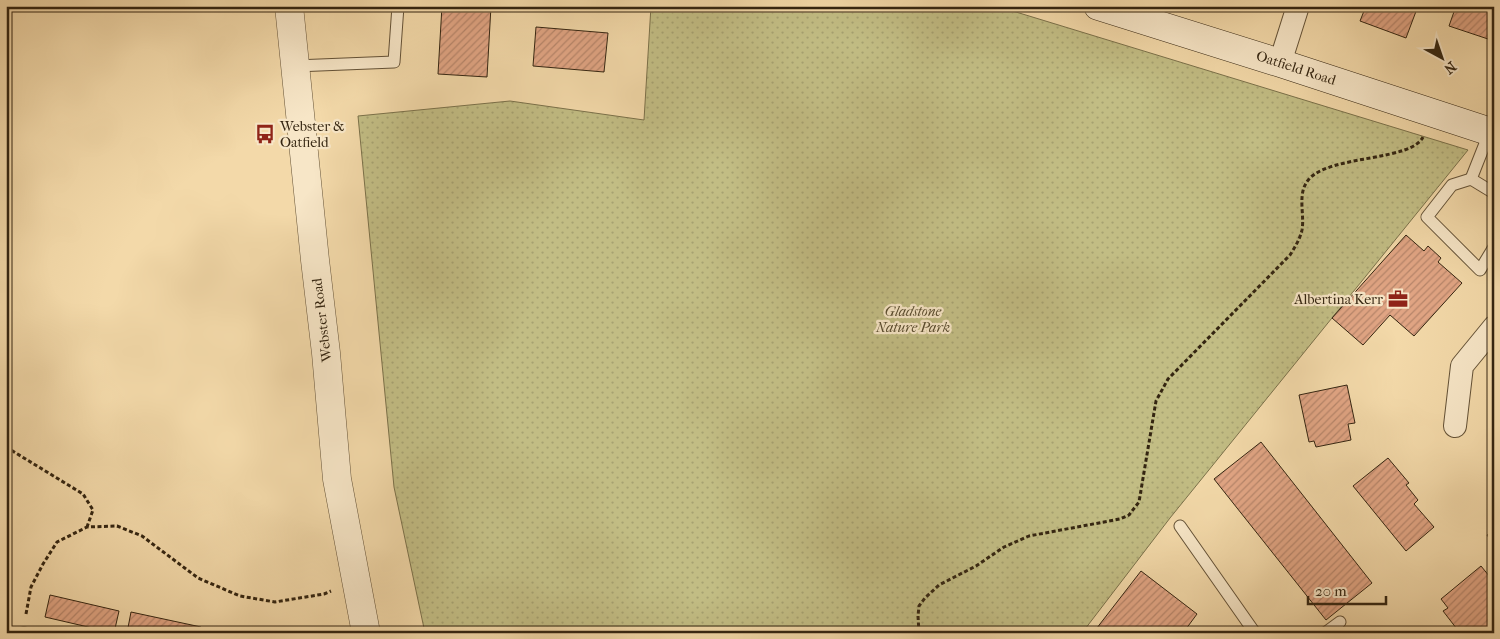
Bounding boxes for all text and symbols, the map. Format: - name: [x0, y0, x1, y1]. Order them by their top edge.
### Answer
- north arrow: [1418, 32, 1468, 82]
- street label: Oatfield Road: [1254, 47, 1338, 89]
- text: N: [1440, 58, 1460, 78]
- place label: Webster & Oatfield: [279, 118, 345, 151]
- bus stop icon: Webster & Oatfield: [254, 123, 276, 145]
- street label: Webster Road: [308, 277, 336, 364]
- office icon: Albertina Kerr: [1387, 288, 1409, 310]
- place label: Albertina Kerr: [1293, 291, 1383, 308]
- park label: Gladstone Nature Park: [875, 303, 950, 336]
- scale bar: [1308, 574, 1385, 606]
- text: 20 m: [1315, 582, 1347, 600]

